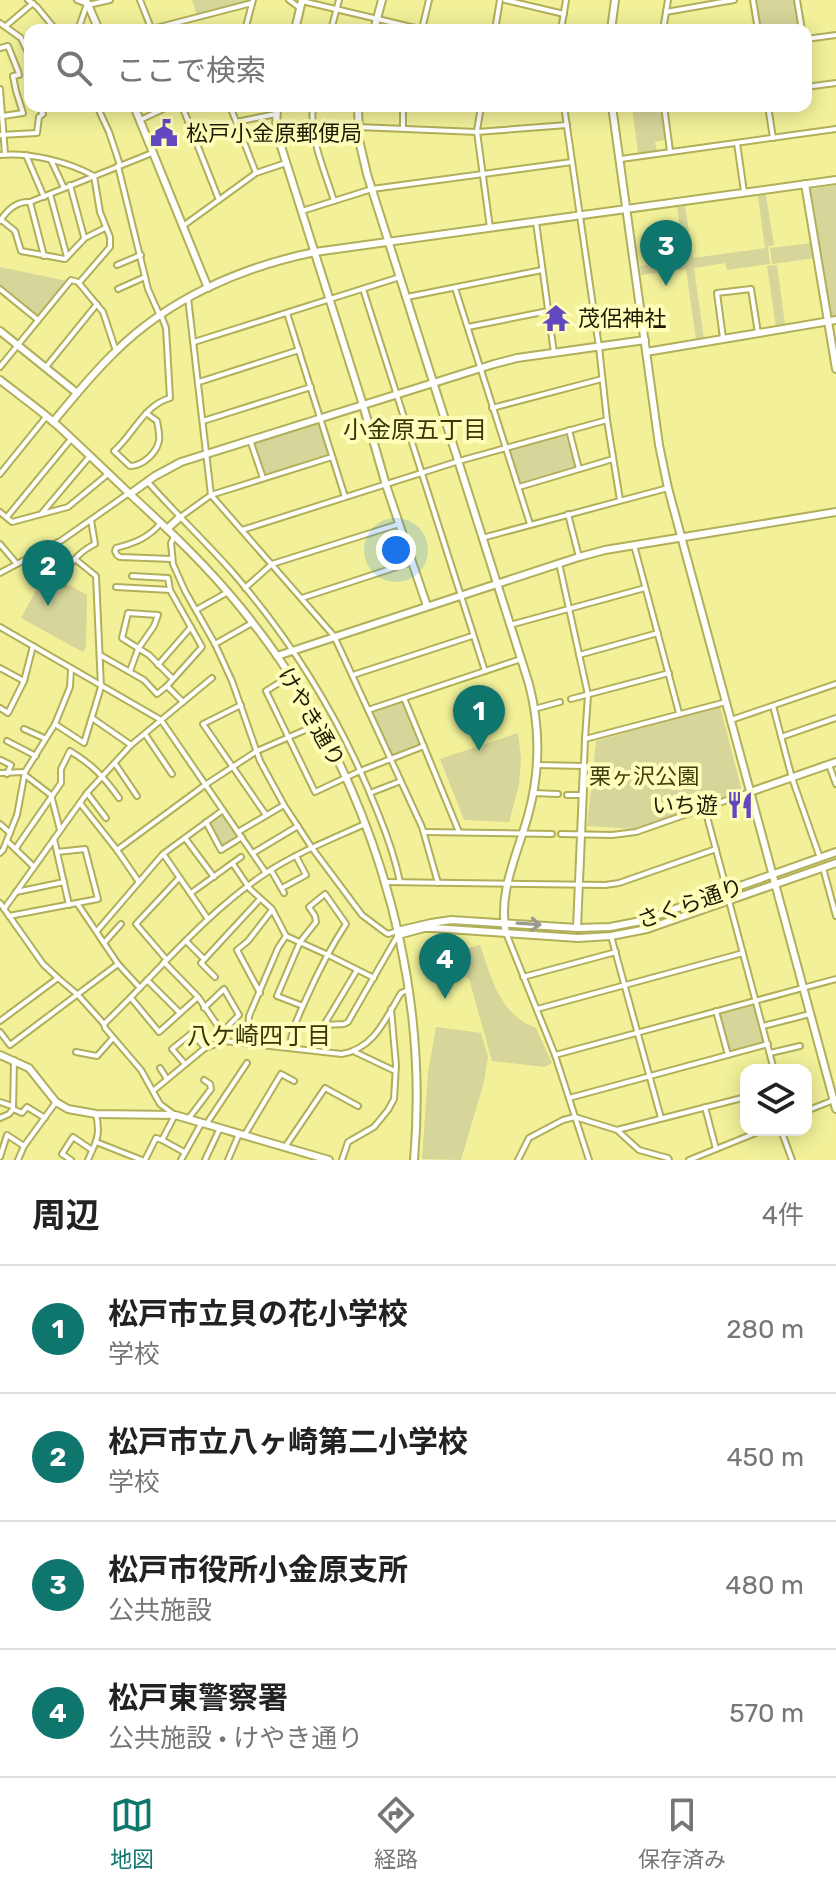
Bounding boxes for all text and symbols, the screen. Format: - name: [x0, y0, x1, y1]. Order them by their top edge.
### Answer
- search box: [24, 24, 812, 112]
- icon: search: [52, 46, 96, 90]
- text: ここで検索: [116, 53, 266, 89]
- public building icon: 松戸小金原郵便局: [149, 118, 179, 148]
- place label: 松戸小金原郵便局: [186, 120, 362, 147]
- pin: 3: [640, 220, 692, 286]
- temple icon: 茂侶神社: [541, 303, 571, 333]
- place label: 茂侶神社: [578, 305, 666, 332]
- district label: 小金原五丁目: [343, 416, 487, 444]
- your location: [376, 530, 416, 570]
- pin: 2: [22, 540, 74, 606]
- street label: けやき通り: [272, 663, 351, 772]
- pin: 1: [453, 685, 505, 751]
- park label: 栗ヶ沢公園: [589, 763, 699, 790]
- restaurant icon: いち遊: [725, 790, 755, 820]
- place label: いち遊: [652, 792, 718, 819]
- street label: さくら通り: [634, 873, 747, 934]
- one-way arrow: [515, 917, 542, 932]
- pin: 4: [419, 933, 471, 999]
- district label: 八ケ崎四丁目: [187, 1022, 331, 1050]
- map controls: [740, 1064, 812, 1136]
- button: layers: [740, 1064, 812, 1136]
- text: 周辺: [32, 1195, 100, 1236]
- text: 4件: [762, 1200, 804, 1231]
- text: 松戸市立貝の花小学校: [108, 1296, 408, 1332]
- text: 1: [52, 1314, 64, 1345]
- text: 280 m: [726, 1314, 804, 1345]
- text: 学校: [108, 1339, 160, 1370]
- text: 松戸市立八ヶ崎第二小学校: [108, 1424, 468, 1460]
- text: 2: [50, 1442, 66, 1473]
- text: 450 m: [726, 1442, 804, 1473]
- text: 学校: [108, 1467, 160, 1498]
- text: 松戸市役所小金原支所: [108, 1552, 408, 1588]
- text: 3: [49, 1570, 67, 1601]
- text: 480 m: [725, 1570, 804, 1601]
- text: 公共施設: [108, 1595, 212, 1626]
- text: 松戸東警察署: [108, 1680, 288, 1716]
- text: 4: [49, 1698, 67, 1729]
- text: 570 m: [729, 1698, 804, 1729]
- text: 公共施設 · けやき通り: [108, 1723, 363, 1754]
- tab: 地図: [110, 1793, 154, 1873]
- tab: 経路: [374, 1793, 418, 1873]
- tab: 保存済み: [638, 1793, 726, 1873]

